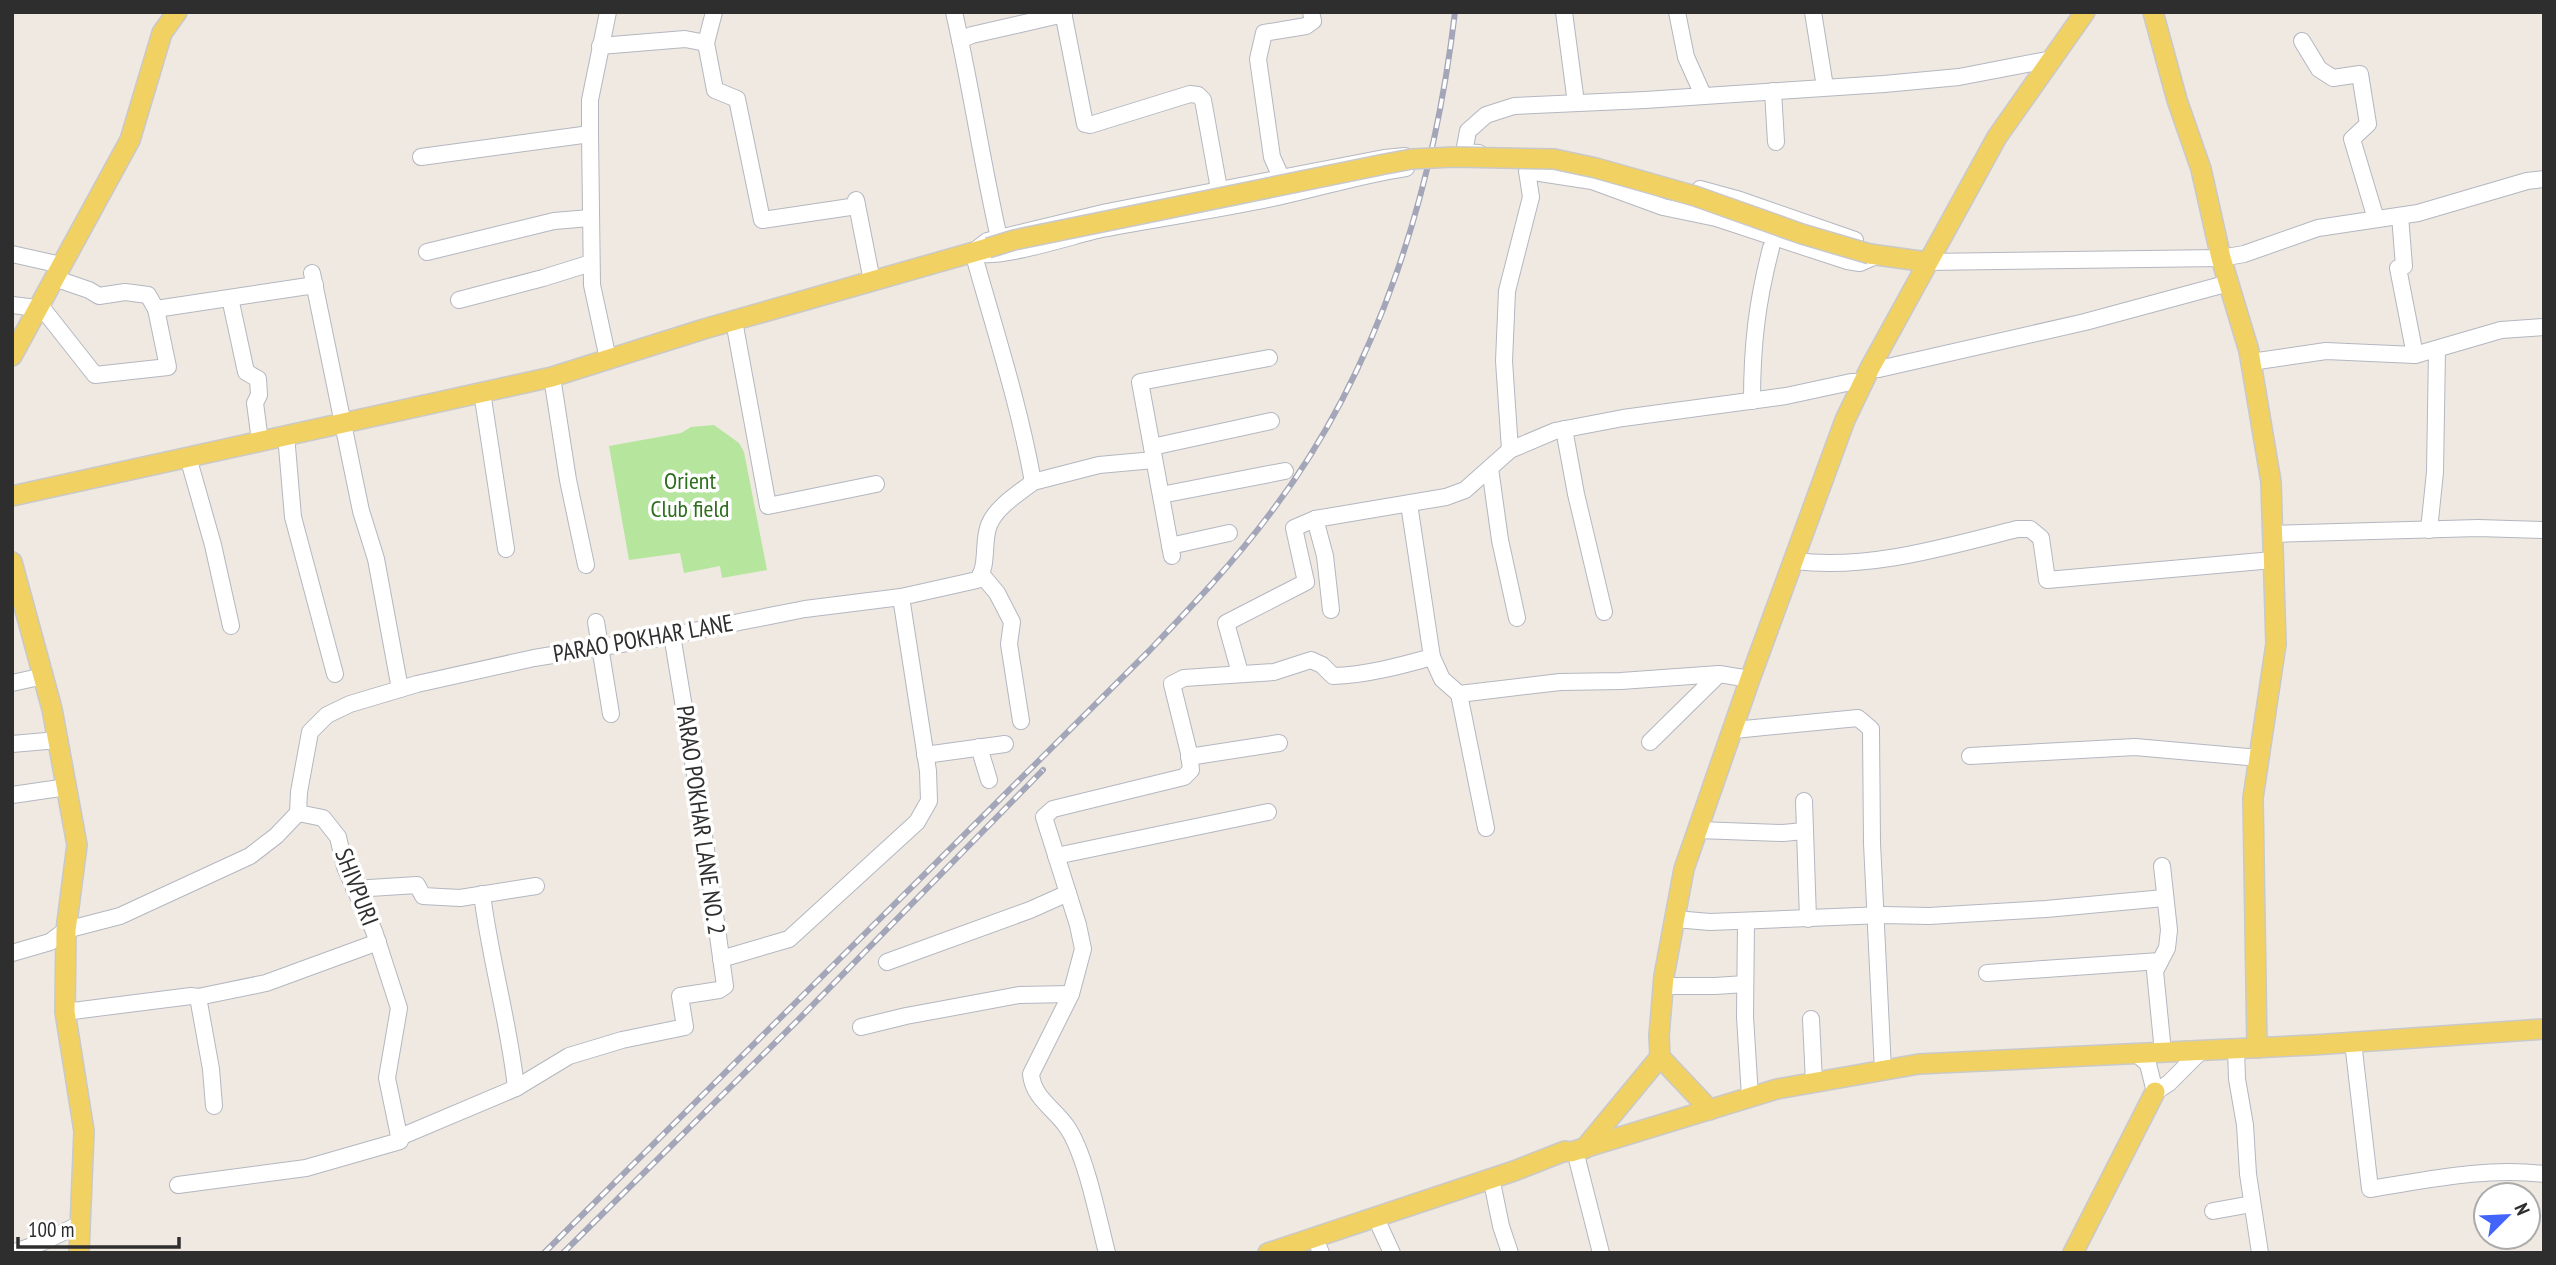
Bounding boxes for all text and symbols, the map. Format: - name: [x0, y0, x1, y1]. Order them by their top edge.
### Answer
- park label: Orient Club field: [651, 465, 729, 524]
- street label: PARAO POKHAR LANE: [551, 607, 735, 669]
- street label: PARAO POKHAR LANE NO. 2: [670, 703, 732, 937]
- street label: SHIVPURI: [328, 844, 386, 930]
- north arrow: [2472, 1181, 2542, 1251]
- text: N: [2509, 1200, 2536, 1219]
- scale bar: [18, 1206, 178, 1250]
- text: 100 m: [28, 1216, 74, 1243]

